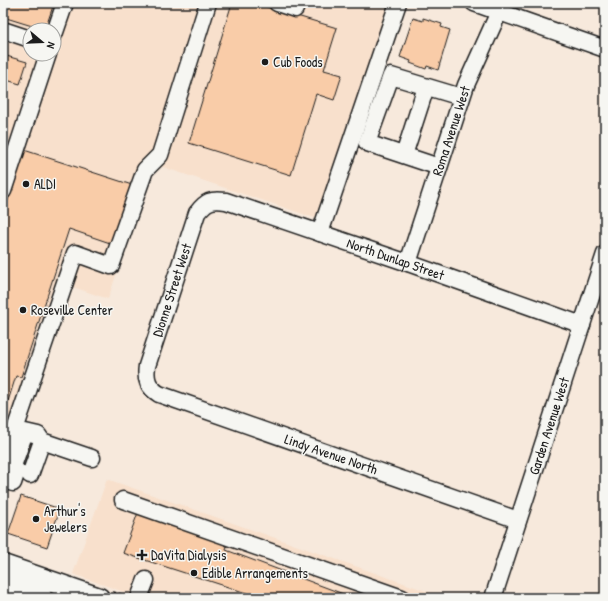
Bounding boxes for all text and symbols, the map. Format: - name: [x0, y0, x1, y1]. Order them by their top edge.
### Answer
- north arrow: [22, 22, 62, 62]
- text: N: [44, 40, 59, 50]
- place label: Cub Foods: [273, 52, 323, 71]
- marker: Cub Foods: [260, 57, 270, 67]
- street label: Roma Avenue West: [427, 83, 474, 178]
- place label: ALDI: [34, 174, 56, 193]
- marker: ALDI: [21, 179, 31, 189]
- street label: North Dunlap Street: [344, 233, 447, 284]
- street label: Dionne Street West: [147, 241, 196, 339]
- place label: Roseville Center: [31, 300, 113, 319]
- marker: Roseville Center: [18, 305, 28, 315]
- street label: Garden Avenue West: [524, 374, 573, 477]
- street label: Lindy Avenue North: [282, 429, 380, 479]
- place label: Arthur's Jewelers: [44, 501, 87, 536]
- marker: Arthur's Jewelers: [31, 514, 41, 524]
- place label: DaVita Dialysis: [151, 545, 227, 565]
- marker: DaVita Dialysis: [136, 549, 148, 561]
- place label: Edible Arrangements: [202, 563, 308, 583]
- marker: Edible Arrangements: [189, 568, 199, 578]

